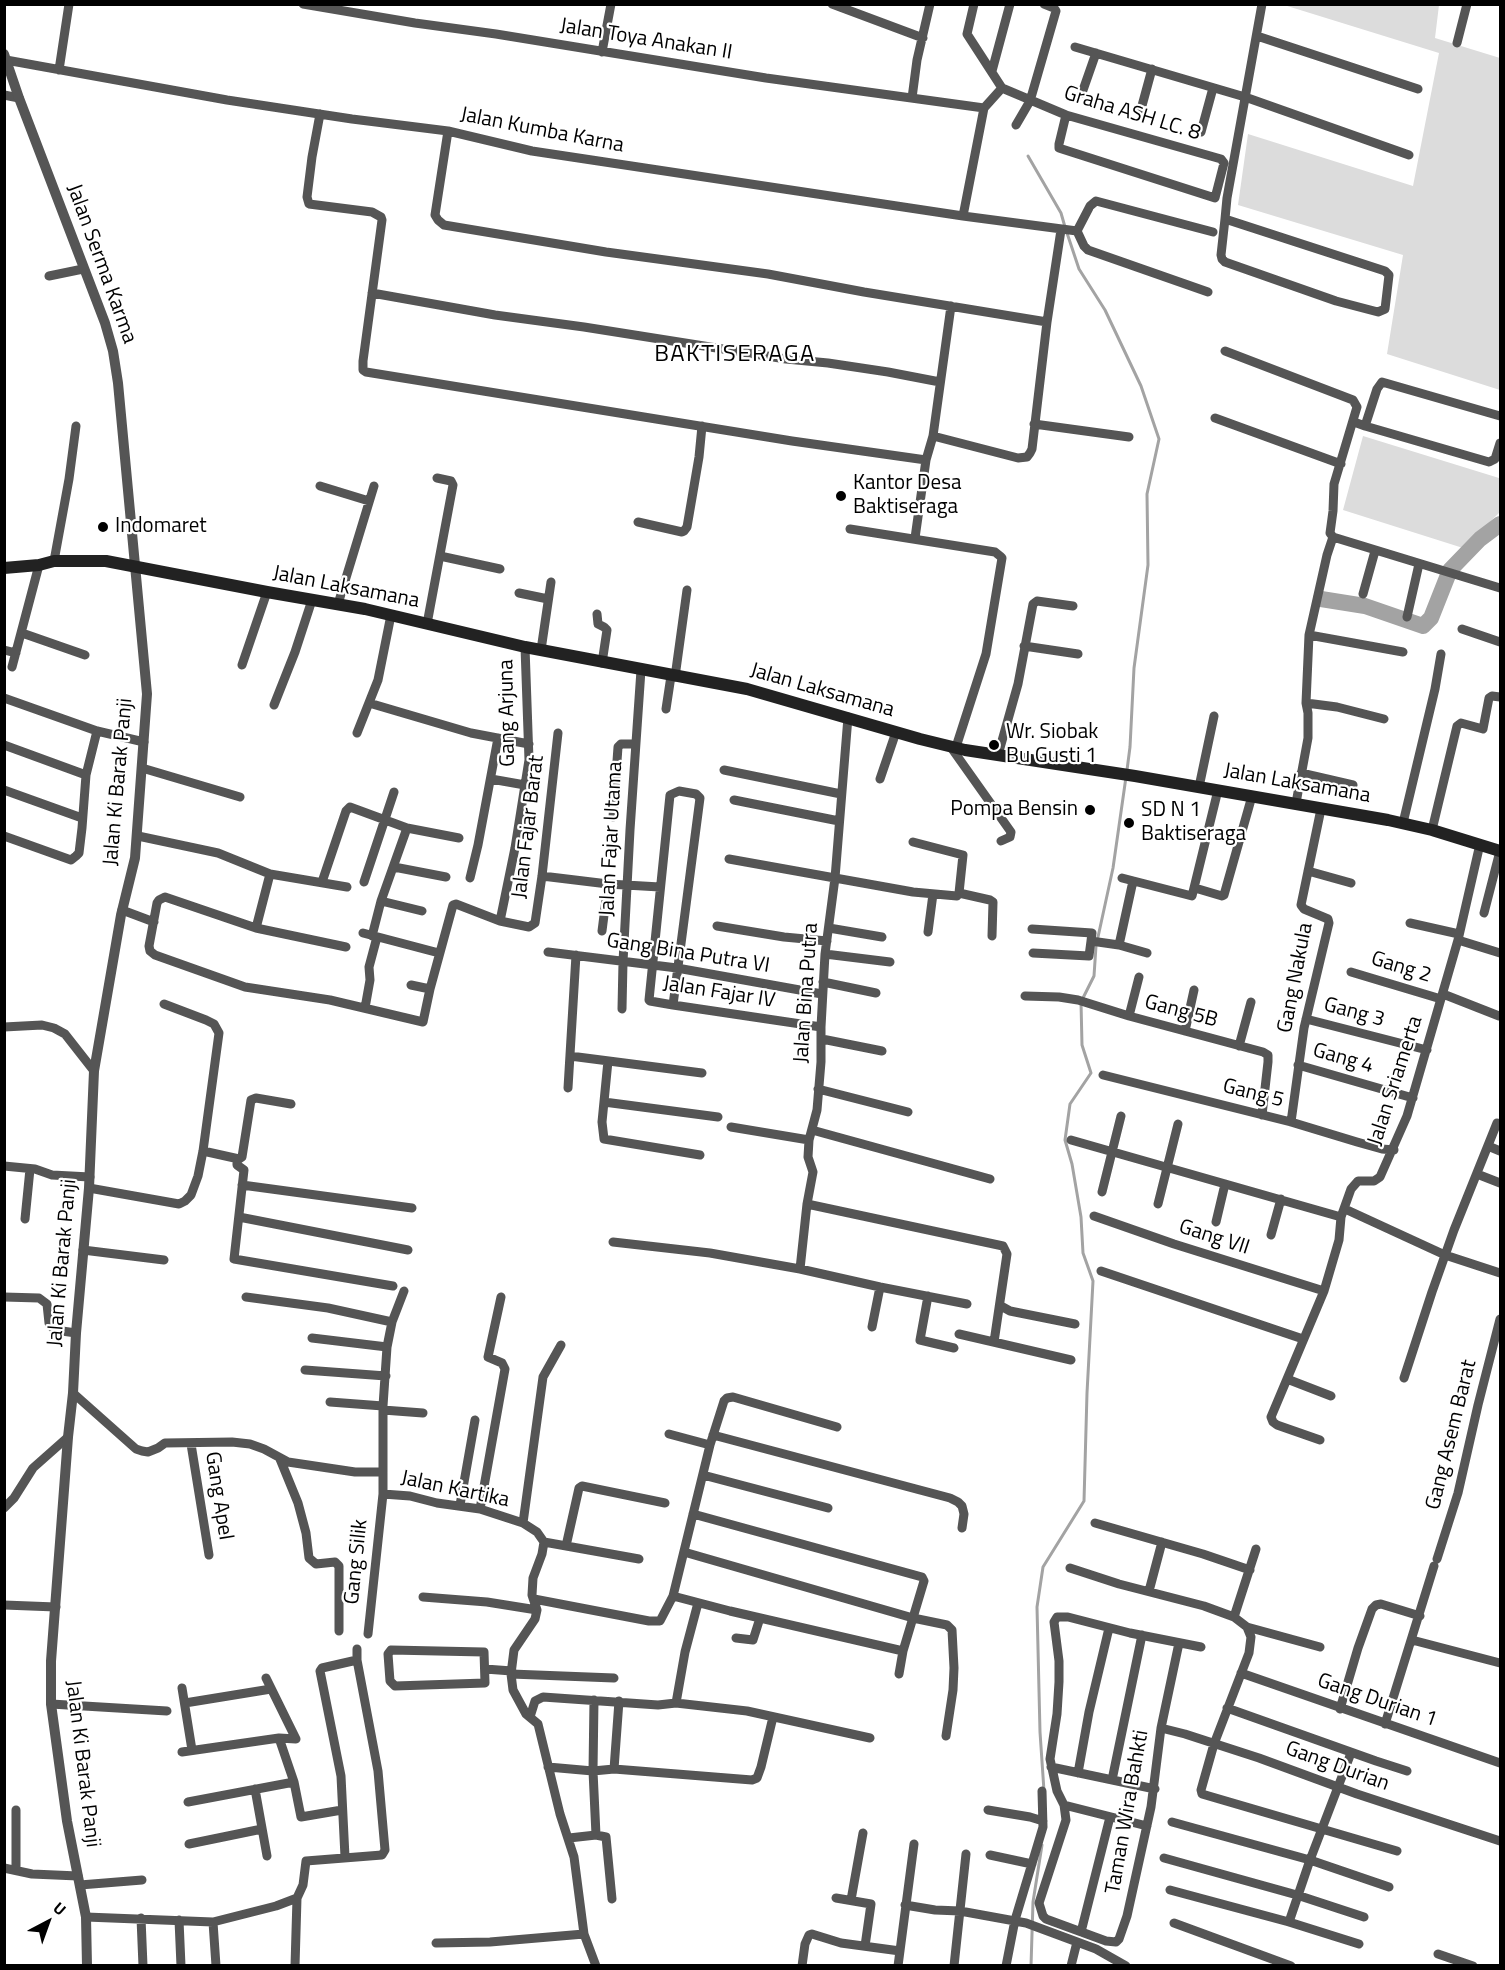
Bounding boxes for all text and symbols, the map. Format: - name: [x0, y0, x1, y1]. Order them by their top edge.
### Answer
- street label: Jalan Toya Anakan II: [558, 14, 734, 66]
- street label: Graha ASH LC. 8: [1061, 81, 1203, 147]
- street label: Jalan Kumba Karna: [458, 103, 626, 159]
- street label: Jalan Serma Karma: [60, 181, 142, 347]
- district label: BAKTISERAGA: [654, 341, 816, 369]
- place label: Kantor Desa Baktiseraga: [853, 471, 961, 521]
- marker: Kantor Desa Baktiseraga: [834, 489, 848, 503]
- place label: Indomaret: [115, 514, 207, 540]
- marker: Indomaret: [96, 520, 110, 534]
- street label: Jalan Laksamana: [271, 561, 421, 615]
- street label: Jalan Laksamana: [747, 658, 897, 724]
- street label: Gang Arjuna: [494, 659, 522, 767]
- street label: Jalan Ki Barak Panji: [99, 697, 139, 867]
- place label: Wr. Siobak Bu Gusti 1: [1006, 720, 1098, 770]
- marker: Wr. Siobak Bu Gusti 1: [987, 738, 1001, 752]
- street label: Jalan Fajar Barat: [508, 754, 550, 900]
- street label: Jalan Laksamana: [1222, 759, 1372, 809]
- street label: Jalan Fajar Utama: [595, 761, 629, 917]
- place label: Pompa Bensin: [950, 797, 1078, 823]
- place label: SD N 1 Baktiseraga: [1141, 798, 1246, 848]
- marker: Pompa Bensin: [1083, 803, 1097, 817]
- marker: SD N 1 Baktiseraga: [1122, 816, 1136, 830]
- street label: Gang Nakula: [1273, 921, 1319, 1035]
- street label: Jalan Bina Putra: [790, 922, 824, 1064]
- street label: Gang Bina Putra VI: [605, 929, 771, 979]
- street label: Gang 2: [1368, 947, 1434, 989]
- street label: Jalan Fajar IV: [661, 972, 777, 1014]
- street label: Gang 5B: [1142, 990, 1220, 1034]
- street label: Gang 3: [1321, 993, 1387, 1033]
- street label: Jalan Sriamerta: [1363, 1013, 1429, 1149]
- street label: Gang 4: [1310, 1038, 1376, 1080]
- street label: Gang 5: [1220, 1074, 1286, 1114]
- street label: Jalan Ki Barak Panji: [43, 1178, 83, 1348]
- street label: Gang VII: [1176, 1215, 1252, 1261]
- street label: Gang Asem Barat: [1421, 1357, 1483, 1513]
- street label: Gang Apel: [199, 1450, 237, 1542]
- street label: Jalan Kartika: [399, 1466, 511, 1514]
- street label: Gang Silik: [340, 1518, 374, 1606]
- street label: Gang Durian 1: [1314, 1669, 1440, 1733]
- street label: Jalan Ki Barak Panji: [59, 1679, 105, 1849]
- street label: Taman Wira Bahkti: [1101, 1728, 1155, 1896]
- street label: Gang Durian: [1282, 1737, 1392, 1797]
- north arrow: [18, 1892, 78, 1952]
- text: U: [48, 1896, 72, 1921]

